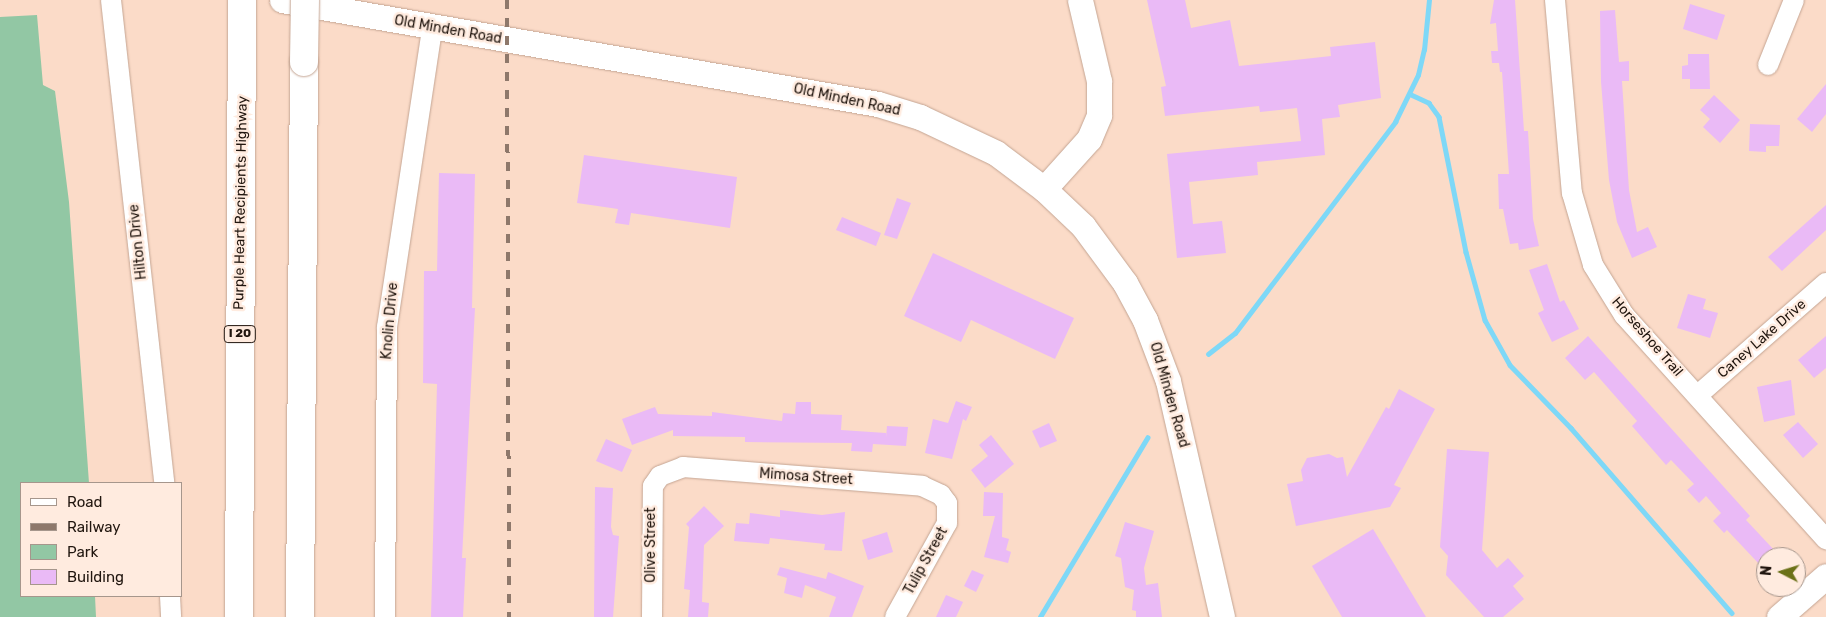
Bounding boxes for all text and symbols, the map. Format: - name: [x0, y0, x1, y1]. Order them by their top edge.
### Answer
- street label: Old Minden Road: [393, 12, 503, 48]
- street label: Old Minden Road: [792, 80, 902, 120]
- street label: Purple Heart Recipients Highway: [231, 96, 251, 310]
- street label: Hilton Drive: [126, 203, 150, 281]
- street label: Knolin Drive: [378, 282, 402, 360]
- street label: Horseshoe Trail: [1608, 294, 1686, 380]
- street label: Caney Lake Drive: [1714, 296, 1810, 382]
- road number: I 20: [224, 324, 256, 344]
- street label: Old Minden Road: [1146, 340, 1192, 450]
- street label: Mimosa Street: [759, 465, 853, 489]
- legend: [20, 482, 182, 597]
- text: Road: [67, 493, 103, 511]
- street label: Olive Street: [643, 507, 659, 583]
- text: Railway: [67, 518, 121, 536]
- street label: Tulip Street: [901, 524, 951, 598]
- text: Park: [67, 543, 98, 561]
- north arrow: [1756, 547, 1806, 597]
- text: N: [1758, 565, 1775, 577]
- text: Building: [67, 568, 124, 586]

